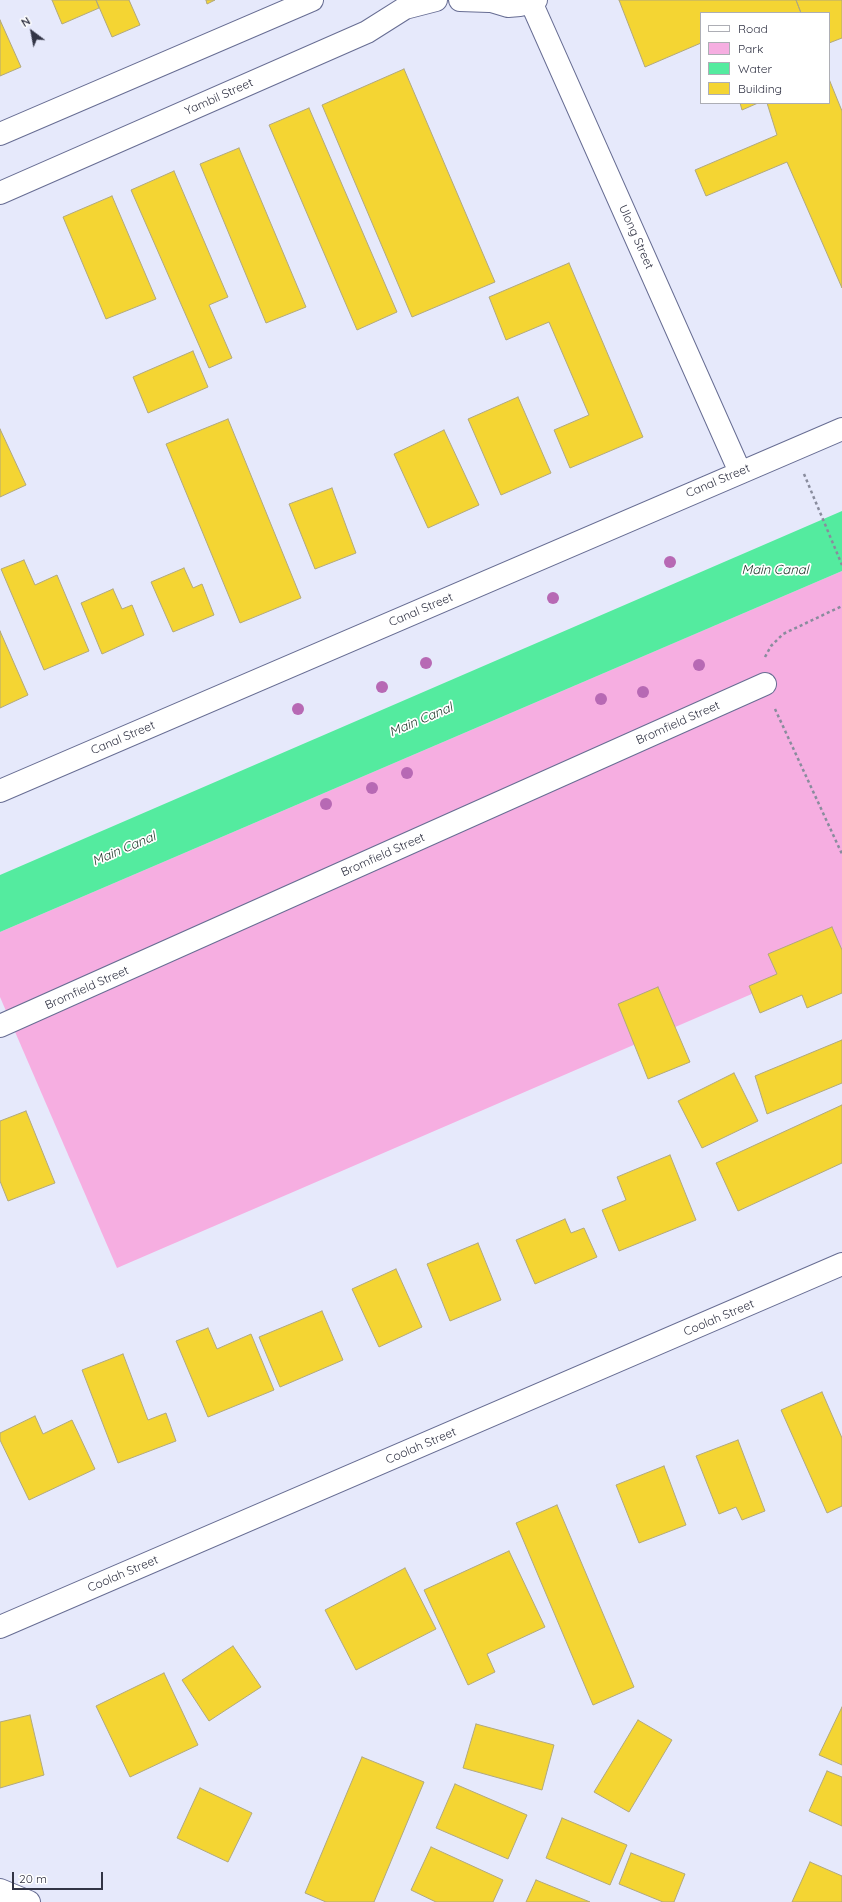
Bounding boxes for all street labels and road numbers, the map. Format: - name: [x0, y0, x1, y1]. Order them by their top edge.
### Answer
- street label: Yambil Street: [183, 76, 255, 118]
- street label: Ulong Street: [615, 203, 657, 271]
- street label: Canal Street: [684, 461, 752, 501]
- street label: Canal Street: [387, 590, 455, 630]
- street label: Bromfield Street: [634, 698, 722, 748]
- street label: Canal Street: [89, 718, 157, 758]
- street label: Bromfield Street: [339, 830, 427, 880]
- street label: Bromfield Street: [43, 963, 131, 1013]
- street label: Coolah Street: [682, 1297, 756, 1339]
- street label: Coolah Street: [384, 1425, 458, 1467]
- street label: Coolah Street: [86, 1553, 160, 1595]

